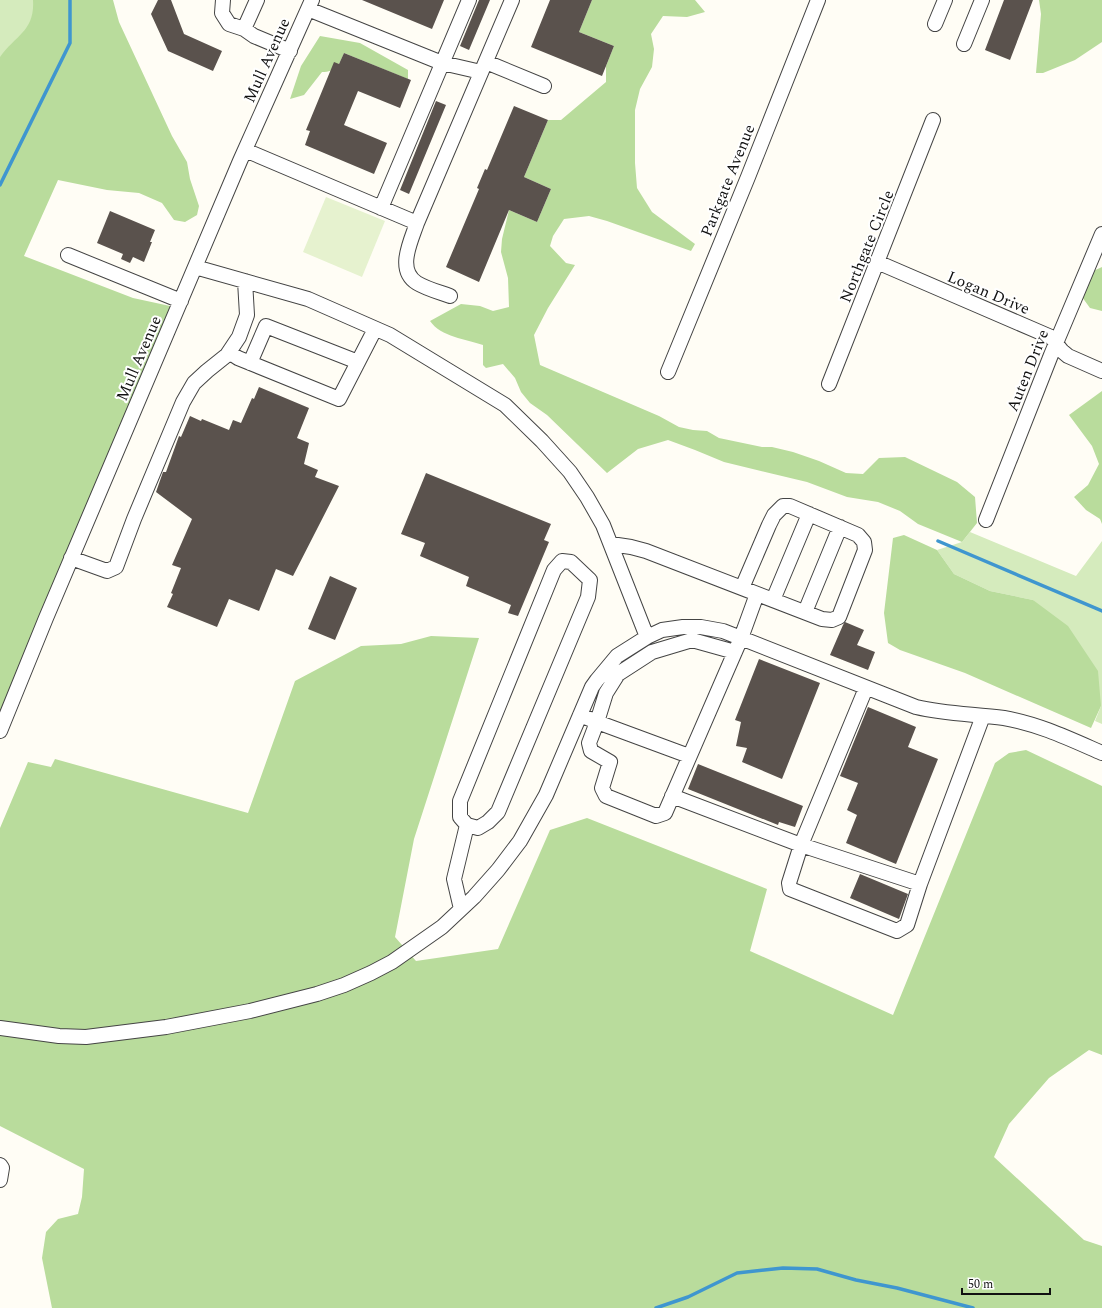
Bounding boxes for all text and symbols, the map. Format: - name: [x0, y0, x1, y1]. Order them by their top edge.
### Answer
- street label: Mull Avenue: [238, 14, 296, 107]
- street label: Parkgate Avenue: [694, 121, 761, 240]
- street label: Northgate Circle: [833, 186, 900, 306]
- street label: Logan Drive: [944, 265, 1034, 321]
- street label: Mull Avenue: [110, 312, 168, 405]
- street label: Auten Drive: [1001, 326, 1055, 415]
- scale bar: [962, 1270, 1050, 1296]
- text: 50 m: [968, 1275, 993, 1294]

